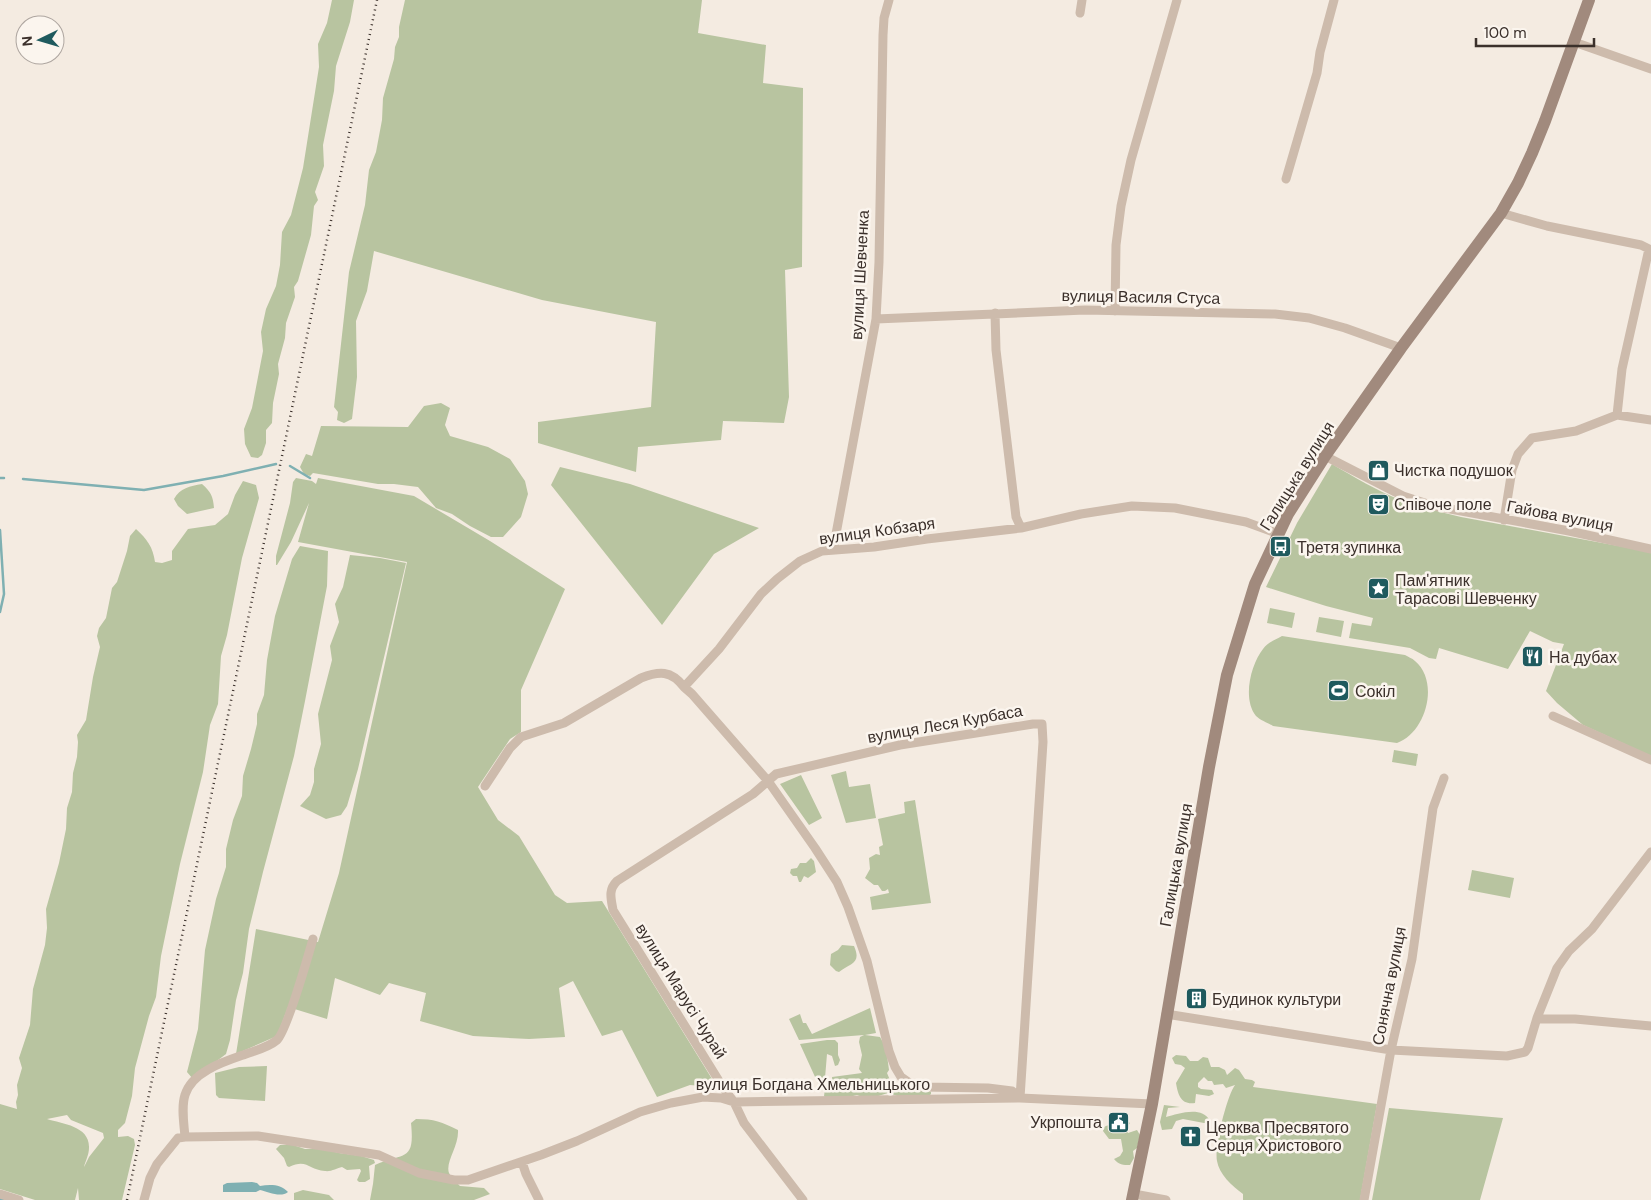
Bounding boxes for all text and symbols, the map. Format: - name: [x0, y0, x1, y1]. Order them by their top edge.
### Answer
- north arrow: [15, 15, 65, 65]
- scale bar: [1476, 15, 1594, 47]
- text: 100 m: [1484, 23, 1527, 43]
- text: N: [18, 35, 36, 47]
- street label: вулиця Шевченка: [846, 210, 874, 340]
- street label: вулиця Василя Стуса: [1061, 285, 1221, 309]
- street label: Галицька вулиця: [1255, 417, 1339, 535]
- shop icon: Чистка подушок: [1366, 458, 1390, 482]
- place label: Чистка подушок: [1394, 460, 1514, 481]
- theatre icon: Співоче поле: [1366, 492, 1390, 516]
- place label: Співоче поле: [1394, 494, 1492, 515]
- street label: Гайова вулиця: [1505, 495, 1615, 537]
- street label: вулиця Кобзаря: [818, 512, 936, 550]
- bus stop icon: Третя зупинка: [1269, 535, 1293, 559]
- place label: Третя зупинка: [1297, 537, 1401, 558]
- place label: Пам'ятник Тарасові Шевченку: [1395, 570, 1537, 609]
- place icon: Пам'ятник Тарасові Шевченку: [1367, 577, 1391, 601]
- restaurant icon: На дубах: [1521, 645, 1545, 669]
- place label: На дубах: [1549, 647, 1617, 668]
- sports icon: Сокіл: [1327, 679, 1351, 703]
- place label: Сокіл: [1355, 681, 1395, 702]
- street label: вулиця Леся Курбаса: [866, 700, 1024, 748]
- street label: Галицька вулиця: [1155, 802, 1197, 928]
- street label: вулиця Марусі Чурай: [631, 919, 731, 1063]
- street label: Сонячна вулиця: [1367, 925, 1411, 1047]
- building icon: Будинок культури: [1184, 987, 1208, 1011]
- place label: Будинок культури: [1212, 989, 1341, 1010]
- street label: вулиця Богдана Хмельницького: [696, 1074, 930, 1095]
- public building icon: Укрпошта: [1106, 1110, 1130, 1134]
- place label: Укрпошта: [1030, 1112, 1102, 1133]
- place label: Церква Пресвятого Серця Христового: [1206, 1117, 1349, 1156]
- church icon: Церква Пресвятого Серця Христового: [1178, 1124, 1202, 1148]

